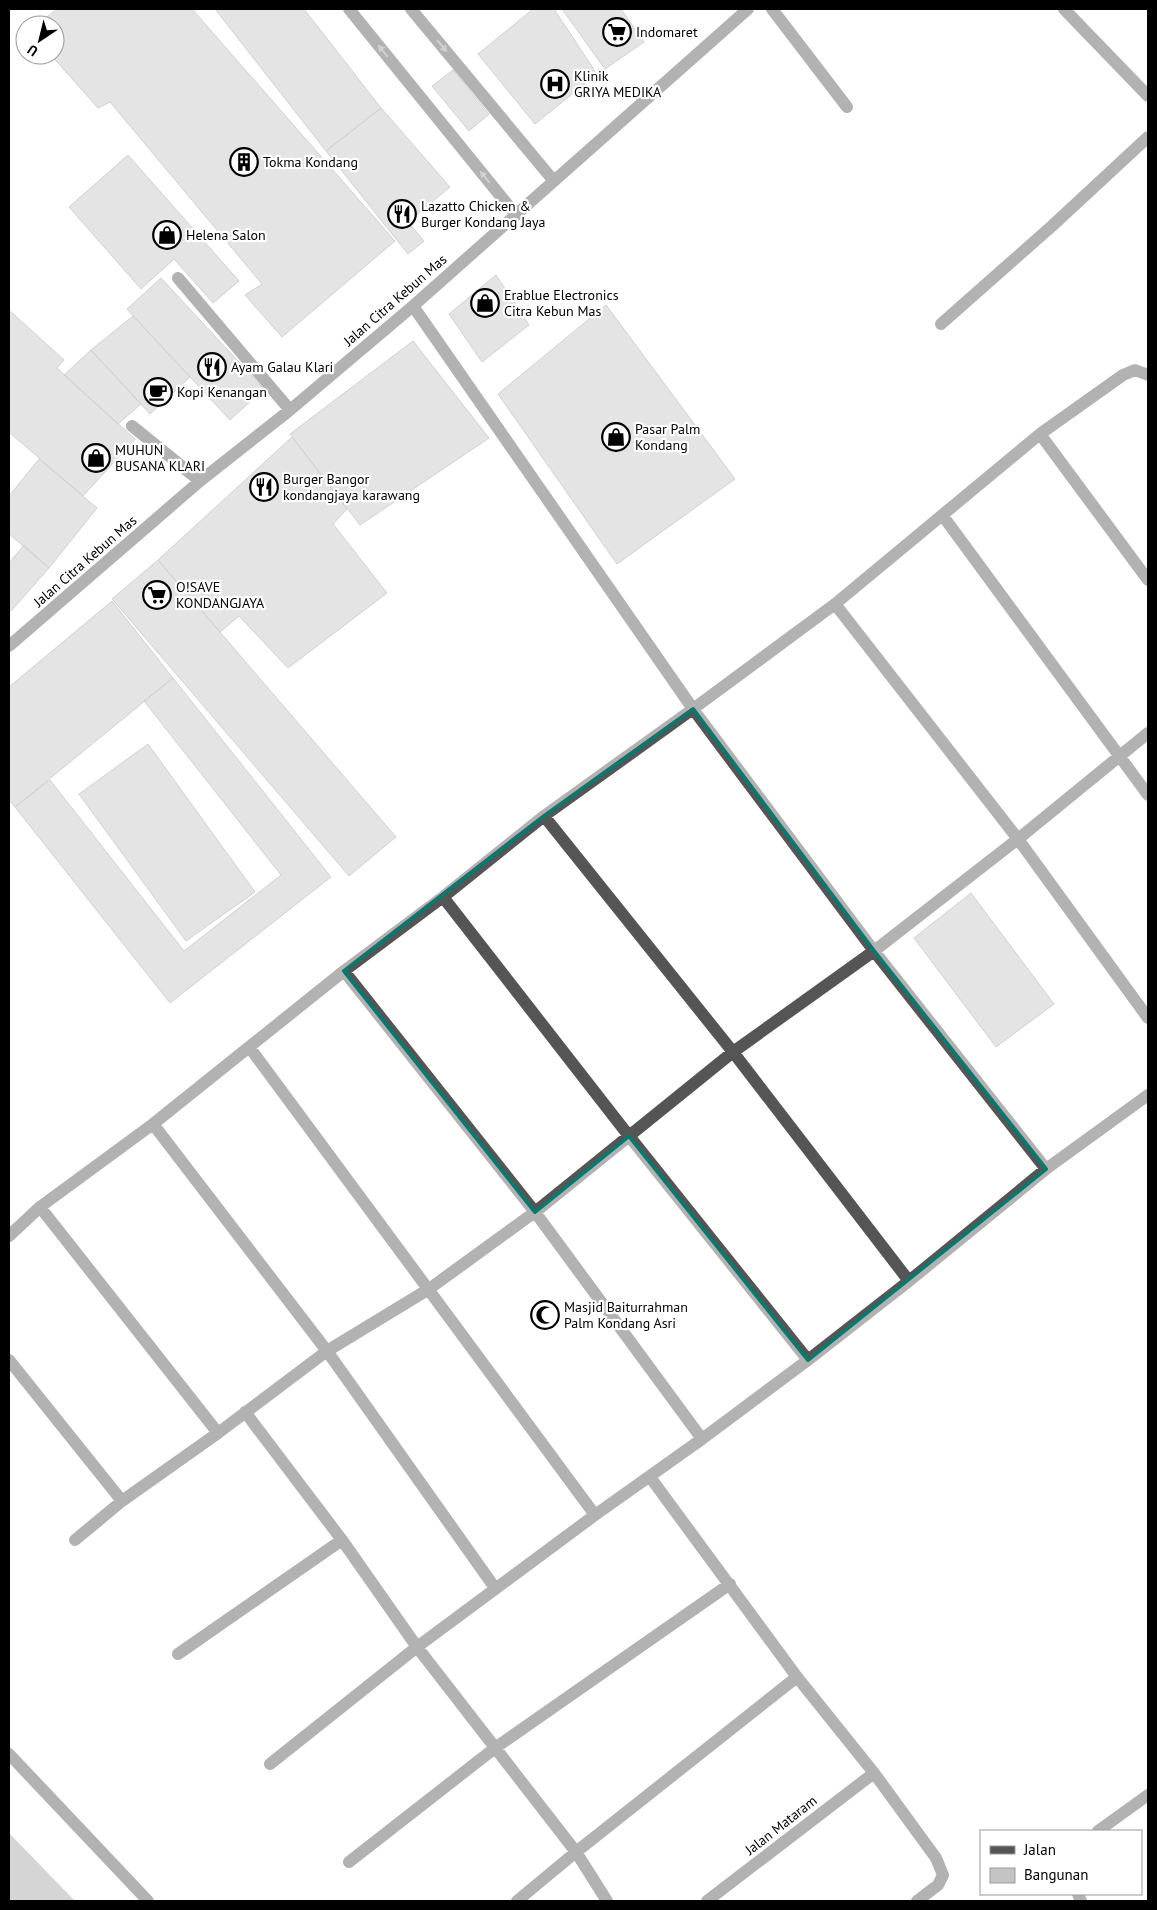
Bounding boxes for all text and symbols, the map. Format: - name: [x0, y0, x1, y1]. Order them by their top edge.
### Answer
- north arrow: [15, 15, 65, 65]
- supermarket icon: Indomaret: [602, 17, 632, 47]
- place label: Indomaret: [636, 23, 698, 41]
- one-way arrow: [437, 40, 448, 53]
- text: U: [24, 41, 41, 61]
- one-way arrow: [377, 44, 388, 57]
- place label: Klinik GRIYA MEDIKA: [574, 67, 662, 101]
- hospital icon: Klinik GRIYA MEDIKA: [540, 69, 570, 99]
- building icon: Tokma Kondang: [229, 147, 259, 177]
- place label: Tokma Kondang: [263, 153, 358, 171]
- one-way arrow: [479, 171, 490, 184]
- place label: Lazatto Chicken & Burger Kondang Jaya: [421, 197, 546, 231]
- restaurant icon: Lazatto Chicken & Burger Kondang Jaya: [387, 199, 417, 229]
- shop icon: Helena Salon: [152, 220, 182, 250]
- place label: Helena Salon: [186, 226, 266, 244]
- street label: Jalan Citra Kebun Mas: [339, 250, 450, 350]
- place label: Erablue Electronics Citra Kebun Mas: [504, 286, 619, 320]
- shop icon: Erablue Electronics Citra Kebun Mas: [470, 288, 500, 318]
- restaurant icon: Ayam Galau Klari: [197, 352, 227, 382]
- place label: Ayam Galau Klari: [231, 358, 333, 376]
- cafe icon: Kopi Kenangan: [143, 377, 173, 407]
- place label: Kopi Kenangan: [177, 383, 267, 401]
- place label: Pasar Palm Kondang: [635, 420, 700, 454]
- shop icon: Pasar Palm Kondang: [601, 422, 631, 452]
- place label: MUHUN BUSANA KLARI: [115, 441, 205, 475]
- shop icon: MUHUN BUSANA KLARI: [81, 443, 111, 473]
- place label: Burger Bangor kondangjaya karawang: [283, 470, 420, 504]
- restaurant icon: Burger Bangor kondangjaya karawang: [249, 472, 279, 502]
- street label: Jalan Citra Kebun Mas: [29, 511, 140, 611]
- place label: O!SAVE KONDANGJAYA: [176, 578, 265, 612]
- supermarket icon: O!SAVE KONDANGJAYA: [142, 580, 172, 610]
- place label: Masjid Baiturrahman Palm Kondang Asri: [564, 1298, 688, 1332]
- mosque icon: Masjid Baiturrahman Palm Kondang Asri: [530, 1300, 560, 1330]
- street label: Jalan Mataram: [741, 1791, 821, 1859]
- legend: [980, 1830, 1142, 1895]
- text: Jalan: [1023, 1840, 1056, 1859]
- text: Bangunan: [1024, 1865, 1088, 1884]

